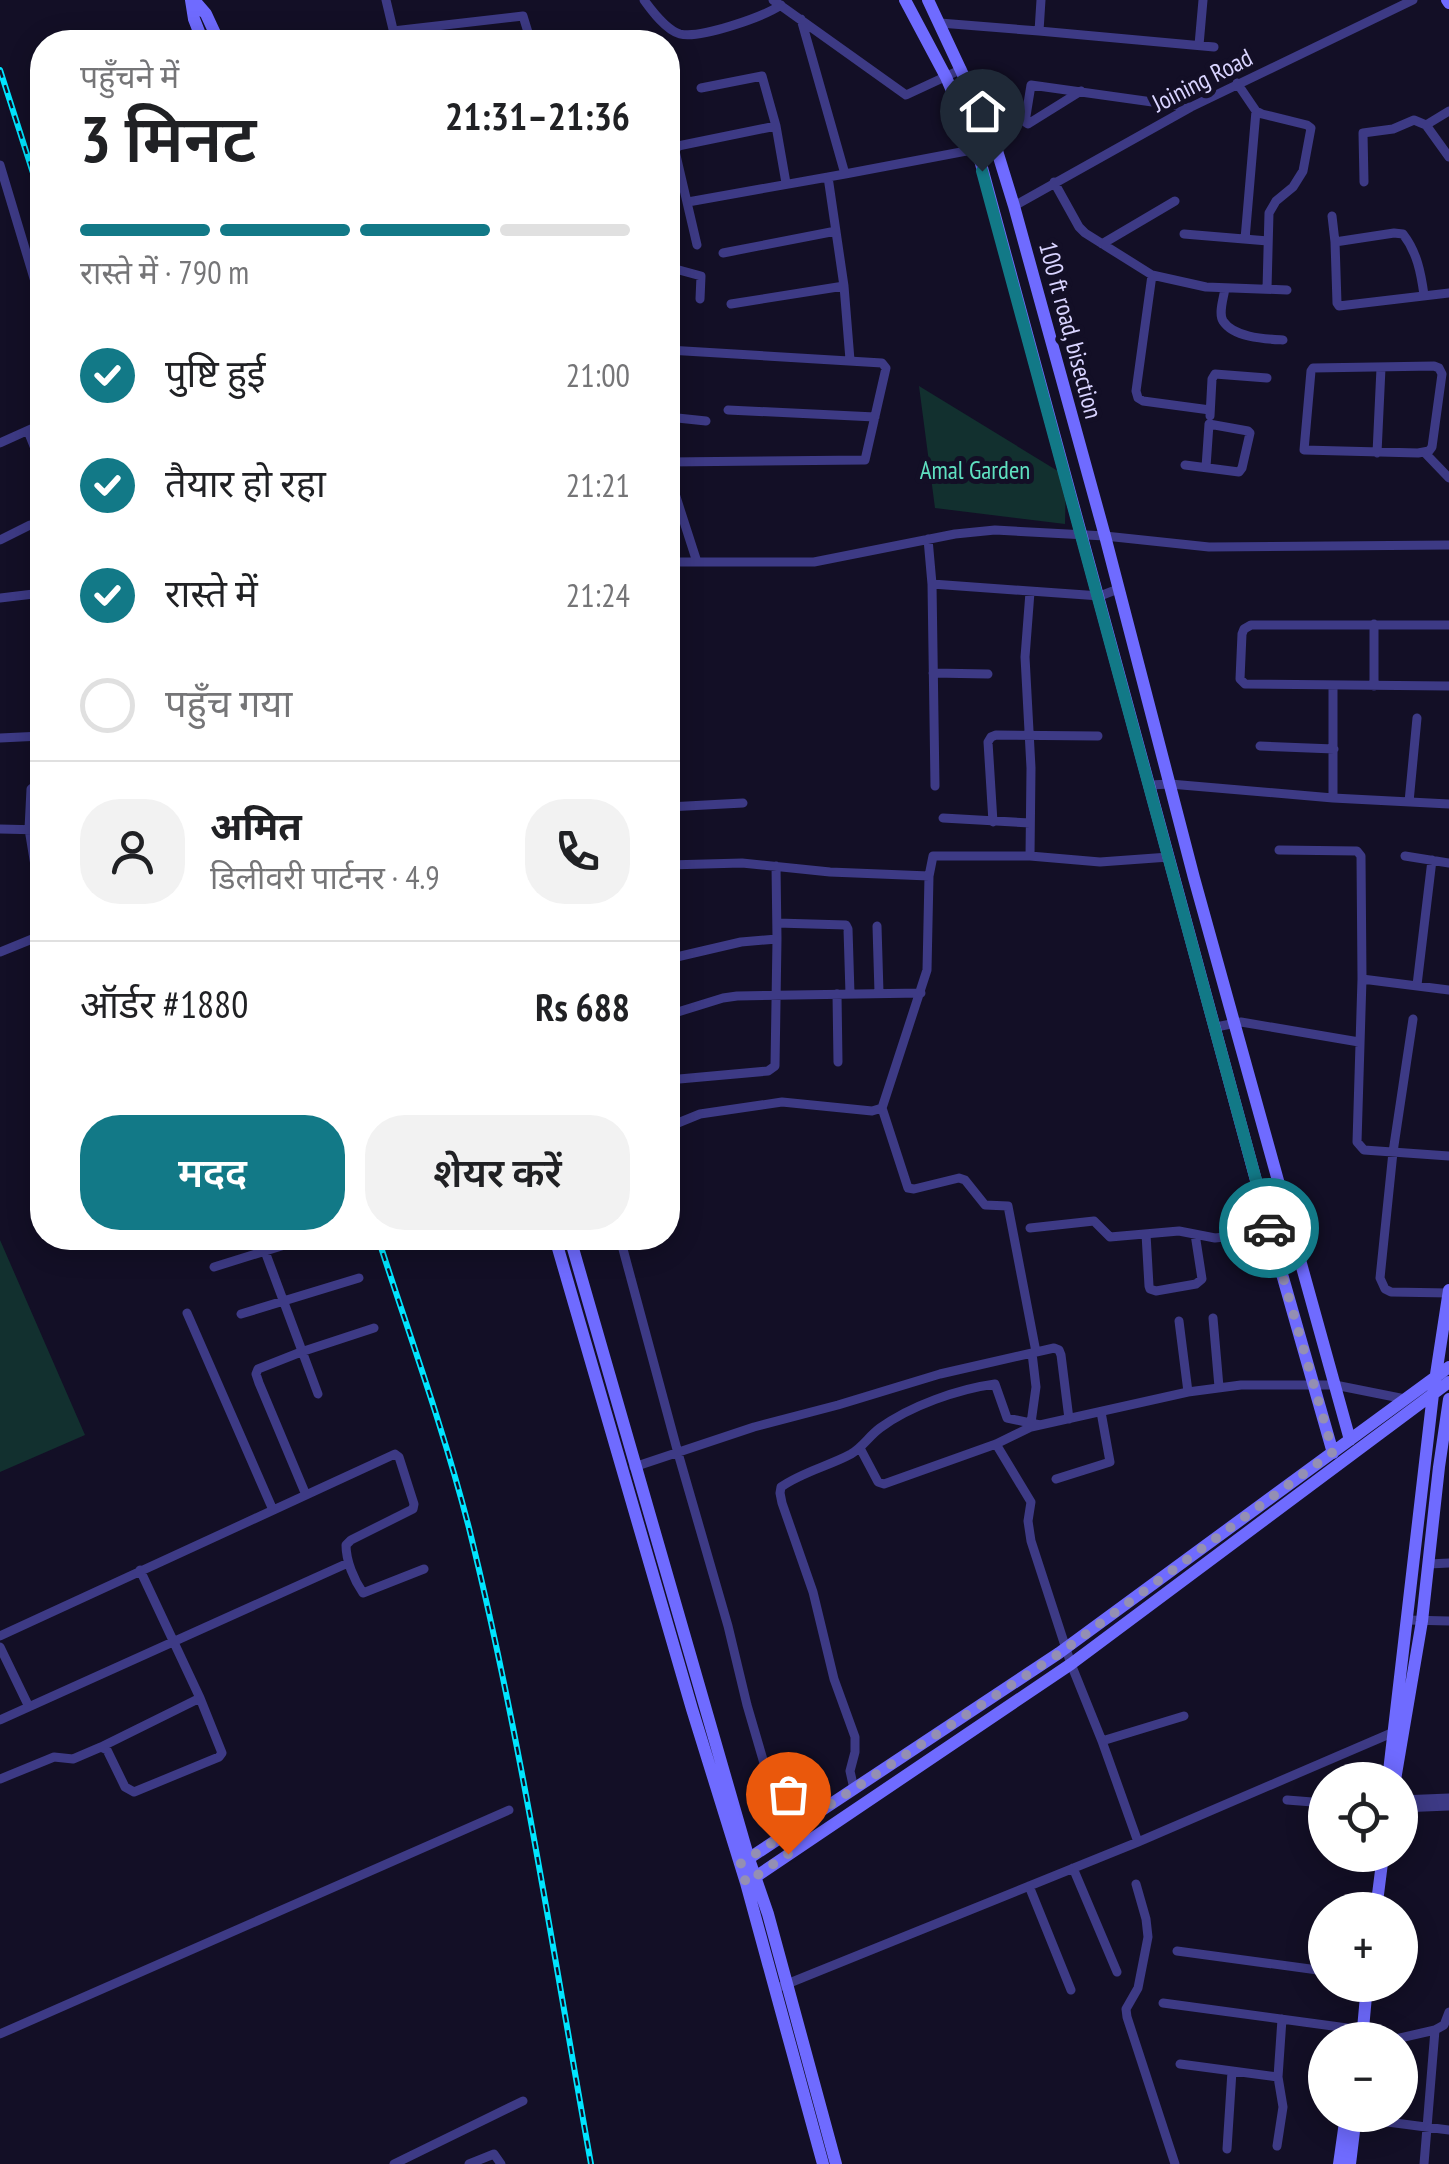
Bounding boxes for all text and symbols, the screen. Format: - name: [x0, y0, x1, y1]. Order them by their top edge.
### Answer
- street label: Joining Road: [1146, 41, 1258, 119]
- text: पहुँचने में: [80, 55, 179, 97]
- pin: [940, 69, 1025, 172]
- icon: home: [955, 84, 1010, 139]
- text: 21:31–21:36: [445, 91, 630, 140]
- text: 3 मिनट: [80, 96, 256, 180]
- street label: 100 ft road, bisection: [1032, 238, 1110, 422]
- text: रास्ते में · 790 m: [80, 251, 249, 293]
- icon: check: [80, 348, 135, 403]
- text: पुष्टि हुई: [165, 348, 266, 397]
- text: 21:00: [566, 354, 630, 396]
- park label: Amal Garden: [920, 454, 1030, 486]
- icon: check: [80, 458, 135, 513]
- text: तैयार हो रहा: [165, 458, 326, 507]
- text: 21:21: [566, 464, 630, 506]
- icon: check: [80, 568, 135, 623]
- text: रास्ते में: [165, 568, 258, 617]
- text: 21:24: [566, 574, 630, 616]
- text: पहुँच गया: [165, 678, 292, 727]
- button: person: [80, 799, 185, 904]
- button: phone: [525, 799, 630, 904]
- text: अमित: [210, 801, 302, 850]
- text: डिलीवरी पार्टनर · 4.9: [210, 856, 440, 898]
- text: ऑर्डर #1880: [80, 979, 248, 1028]
- text: Rs 688: [535, 982, 630, 1031]
- button: मदद: [80, 1115, 345, 1230]
- button: शेयर करें: [365, 1115, 630, 1230]
- courier: [1219, 1178, 1319, 1278]
- icon: car: [1242, 1201, 1297, 1256]
- pin: [746, 1752, 831, 1855]
- map controls: [1308, 1762, 1418, 2132]
- button: locate: [1308, 1762, 1418, 1872]
- icon: bag: [761, 1767, 816, 1822]
- button: +: [1308, 1892, 1418, 2002]
- button: −: [1308, 2022, 1418, 2132]

